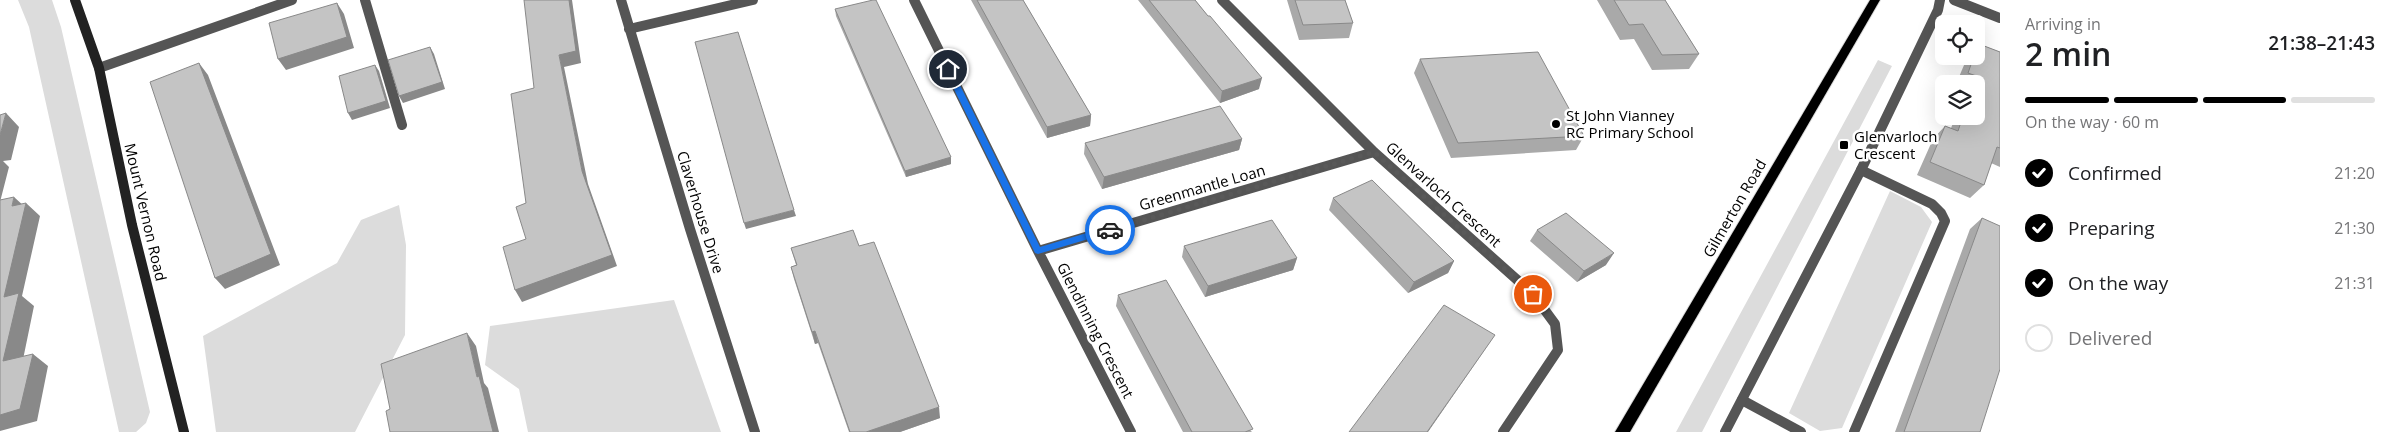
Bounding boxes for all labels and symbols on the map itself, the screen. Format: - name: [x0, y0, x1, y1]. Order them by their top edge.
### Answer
- pin: [927, 48, 969, 90]
- place label: St John Vianney RC Primary School: [1566, 105, 1694, 142]
- marker: St John Vianney RC Primary School: [1550, 118, 1562, 130]
- place label: Glenvarloch Crescent: [1854, 126, 1937, 163]
- street label: Glenvarloch Crescent: [1382, 137, 1506, 251]
- marker: Glenvarloch Crescent: [1838, 139, 1850, 151]
- street label: Mount Vernon Road: [120, 141, 172, 283]
- street label: Claverhouse Drive: [673, 148, 729, 276]
- street label: Gilmerton Road: [1698, 155, 1770, 261]
- street label: Greenmantle Loan: [1137, 159, 1267, 215]
- courier: [1085, 205, 1135, 255]
- street label: Glendinning Crescent: [1053, 259, 1139, 401]
- pin: [1512, 273, 1554, 315]

